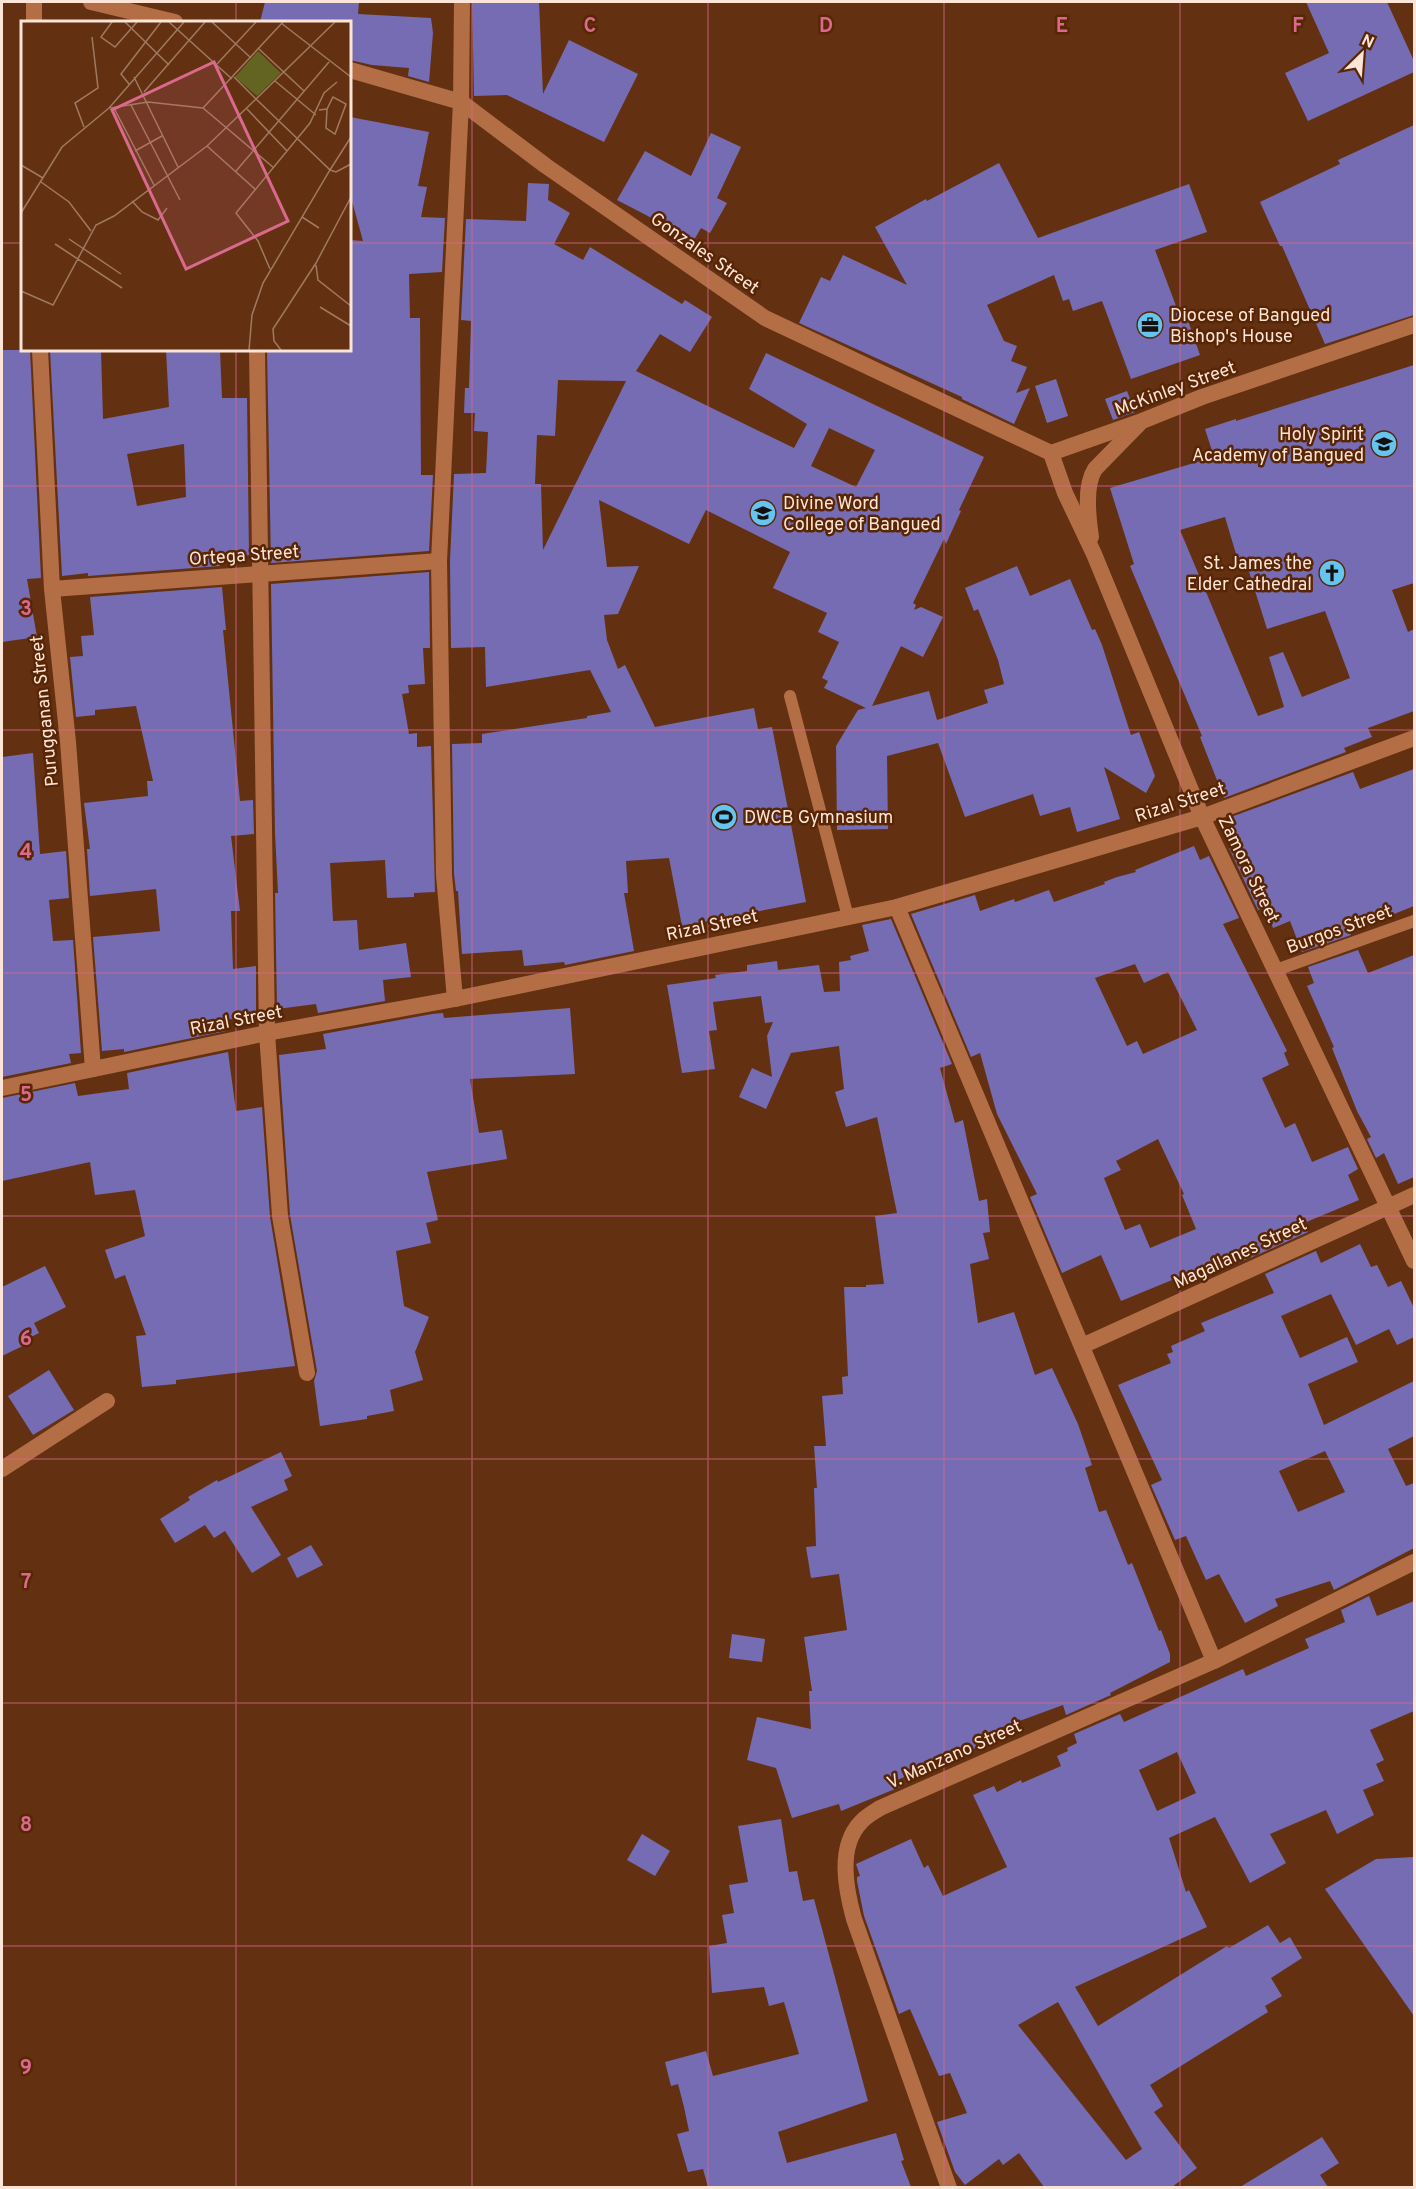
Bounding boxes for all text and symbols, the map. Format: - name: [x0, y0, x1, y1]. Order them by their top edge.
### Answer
- text: C: [584, 14, 596, 40]
- text: D: [819, 14, 833, 40]
- text: E: [1056, 14, 1068, 40]
- text: F: [1292, 14, 1304, 40]
- inset map: [21, 21, 351, 351]
- north arrow: [1332, 24, 1392, 84]
- text: N: [1358, 31, 1377, 54]
- street label: Gonzales Street: [645, 208, 763, 300]
- place label: Diocese of Bangued Bishop's House: [1170, 305, 1331, 349]
- office icon: Diocese of Bangued Bishop's House: [1135, 310, 1165, 340]
- street label: McKinley Street: [1112, 357, 1239, 422]
- place label: Holy Spirit Academy of Bangued: [1192, 424, 1364, 468]
- school or university icon: Holy Spirit Academy of Bangued: [1369, 429, 1399, 459]
- place label: Divine Word College of Bangued: [783, 493, 941, 537]
- school or university icon: Divine Word College of Bangued: [748, 498, 778, 528]
- street label: Ortega Street: [188, 541, 300, 572]
- place label: St. James the Elder Cathedral: [1187, 553, 1312, 597]
- church icon: St. James the Elder Cathedral: [1317, 558, 1347, 588]
- text: 3: [20, 597, 32, 623]
- street label: Purugganan Street: [26, 634, 65, 788]
- street label: Rizal Street: [1132, 778, 1229, 829]
- sports icon: DWCB Gymnasium: [709, 802, 739, 832]
- place label: DWCB Gymnasium: [744, 807, 893, 830]
- street label: Zamora Street: [1212, 812, 1284, 927]
- text: 4: [20, 840, 32, 866]
- street label: Burgos Street: [1284, 901, 1395, 960]
- street label: Rizal Street: [664, 905, 760, 947]
- street label: Rizal Street: [188, 1001, 284, 1042]
- text: 5: [20, 1083, 32, 1109]
- street label: Magallanes Street: [1170, 1213, 1311, 1295]
- text: 6: [20, 1327, 32, 1353]
- text: 7: [21, 1570, 31, 1596]
- street label: V. Manzano Street: [884, 1715, 1026, 1795]
- text: 8: [20, 1813, 32, 1839]
- text: 9: [20, 2056, 32, 2082]

